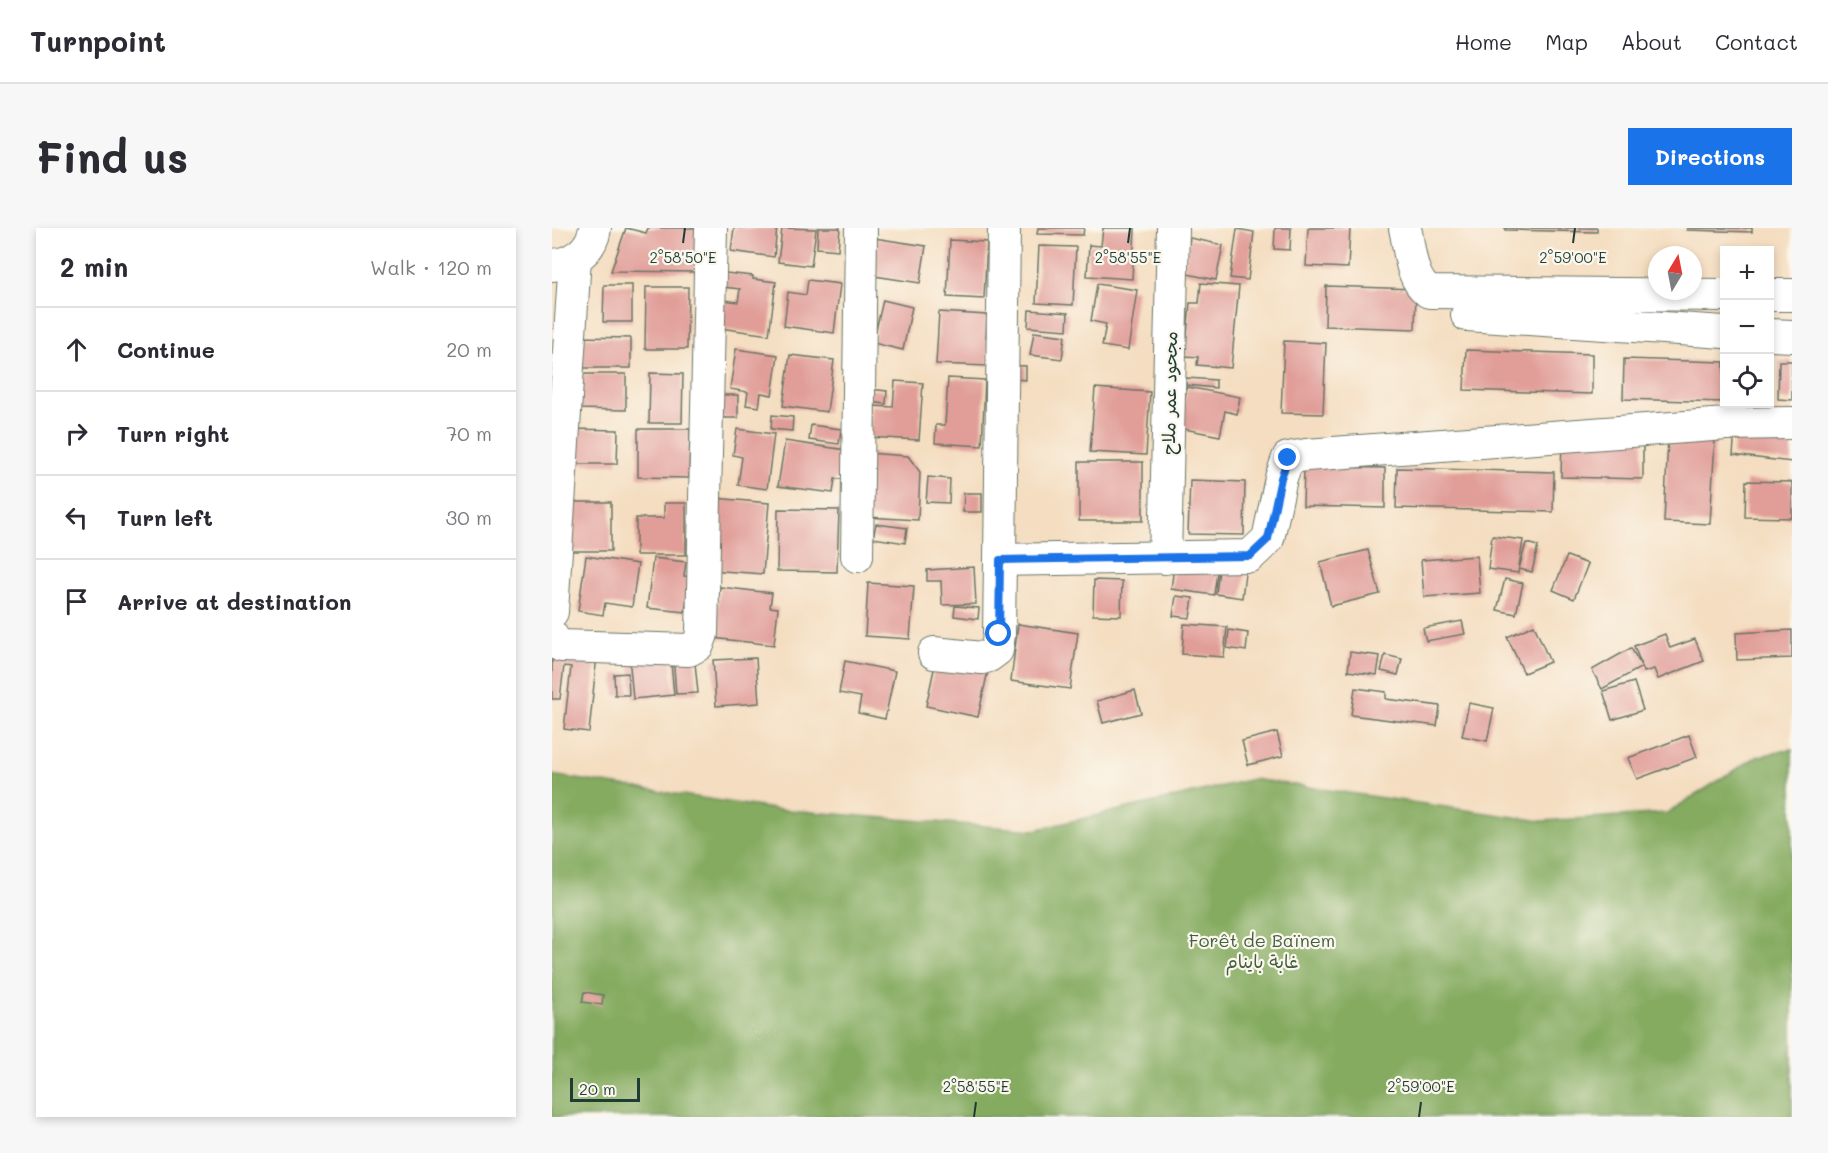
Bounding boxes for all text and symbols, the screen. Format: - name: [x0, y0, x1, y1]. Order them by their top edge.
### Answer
- text: Turnpoint: [30, 23, 166, 59]
- text: Home: [1455, 28, 1512, 55]
- text: Map: [1545, 28, 1588, 55]
- text: About: [1621, 28, 1682, 55]
- text: Contact: [1715, 28, 1798, 55]
- button: Directions: [1628, 128, 1792, 185]
- text: Find us: [36, 129, 188, 184]
- north arrow: [1648, 246, 1702, 300]
- map controls: [1720, 246, 1774, 408]
- button: +: [1720, 246, 1774, 300]
- text: 2°58'50"E: [649, 247, 717, 267]
- text: 2°58'55"E: [1095, 247, 1162, 267]
- text: 2°59'00"E: [1539, 247, 1607, 267]
- text: 2 min: [60, 250, 128, 284]
- text: Walk · 120 m: [370, 254, 492, 280]
- button: −: [1720, 300, 1774, 354]
- street label: مجحود عمر ملاح: [1156, 331, 1183, 455]
- icon: ahead: [60, 333, 93, 366]
- text: Continue: [117, 335, 215, 364]
- text: 20 m: [446, 336, 492, 362]
- button: locate: [1720, 354, 1774, 408]
- icon: right: [60, 417, 93, 450]
- text: Turn right: [117, 419, 229, 448]
- text: 70 m: [446, 420, 492, 446]
- route end: [1274, 444, 1300, 470]
- icon: left: [60, 501, 93, 534]
- text: Turn left: [117, 503, 213, 532]
- text: 30 m: [446, 504, 492, 530]
- icon: arrive: [60, 585, 93, 618]
- text: Arrive at destination: [117, 587, 352, 616]
- route start: [985, 620, 1011, 646]
- park label: Forêt de Baïnem غابة باينام: [1189, 928, 1335, 976]
- scale bar: [570, 1075, 640, 1102]
- text: 2°58'55"E: [943, 1076, 1010, 1096]
- text: 2°59'00"E: [1387, 1076, 1455, 1096]
- text: 20 m: [579, 1078, 616, 1099]

